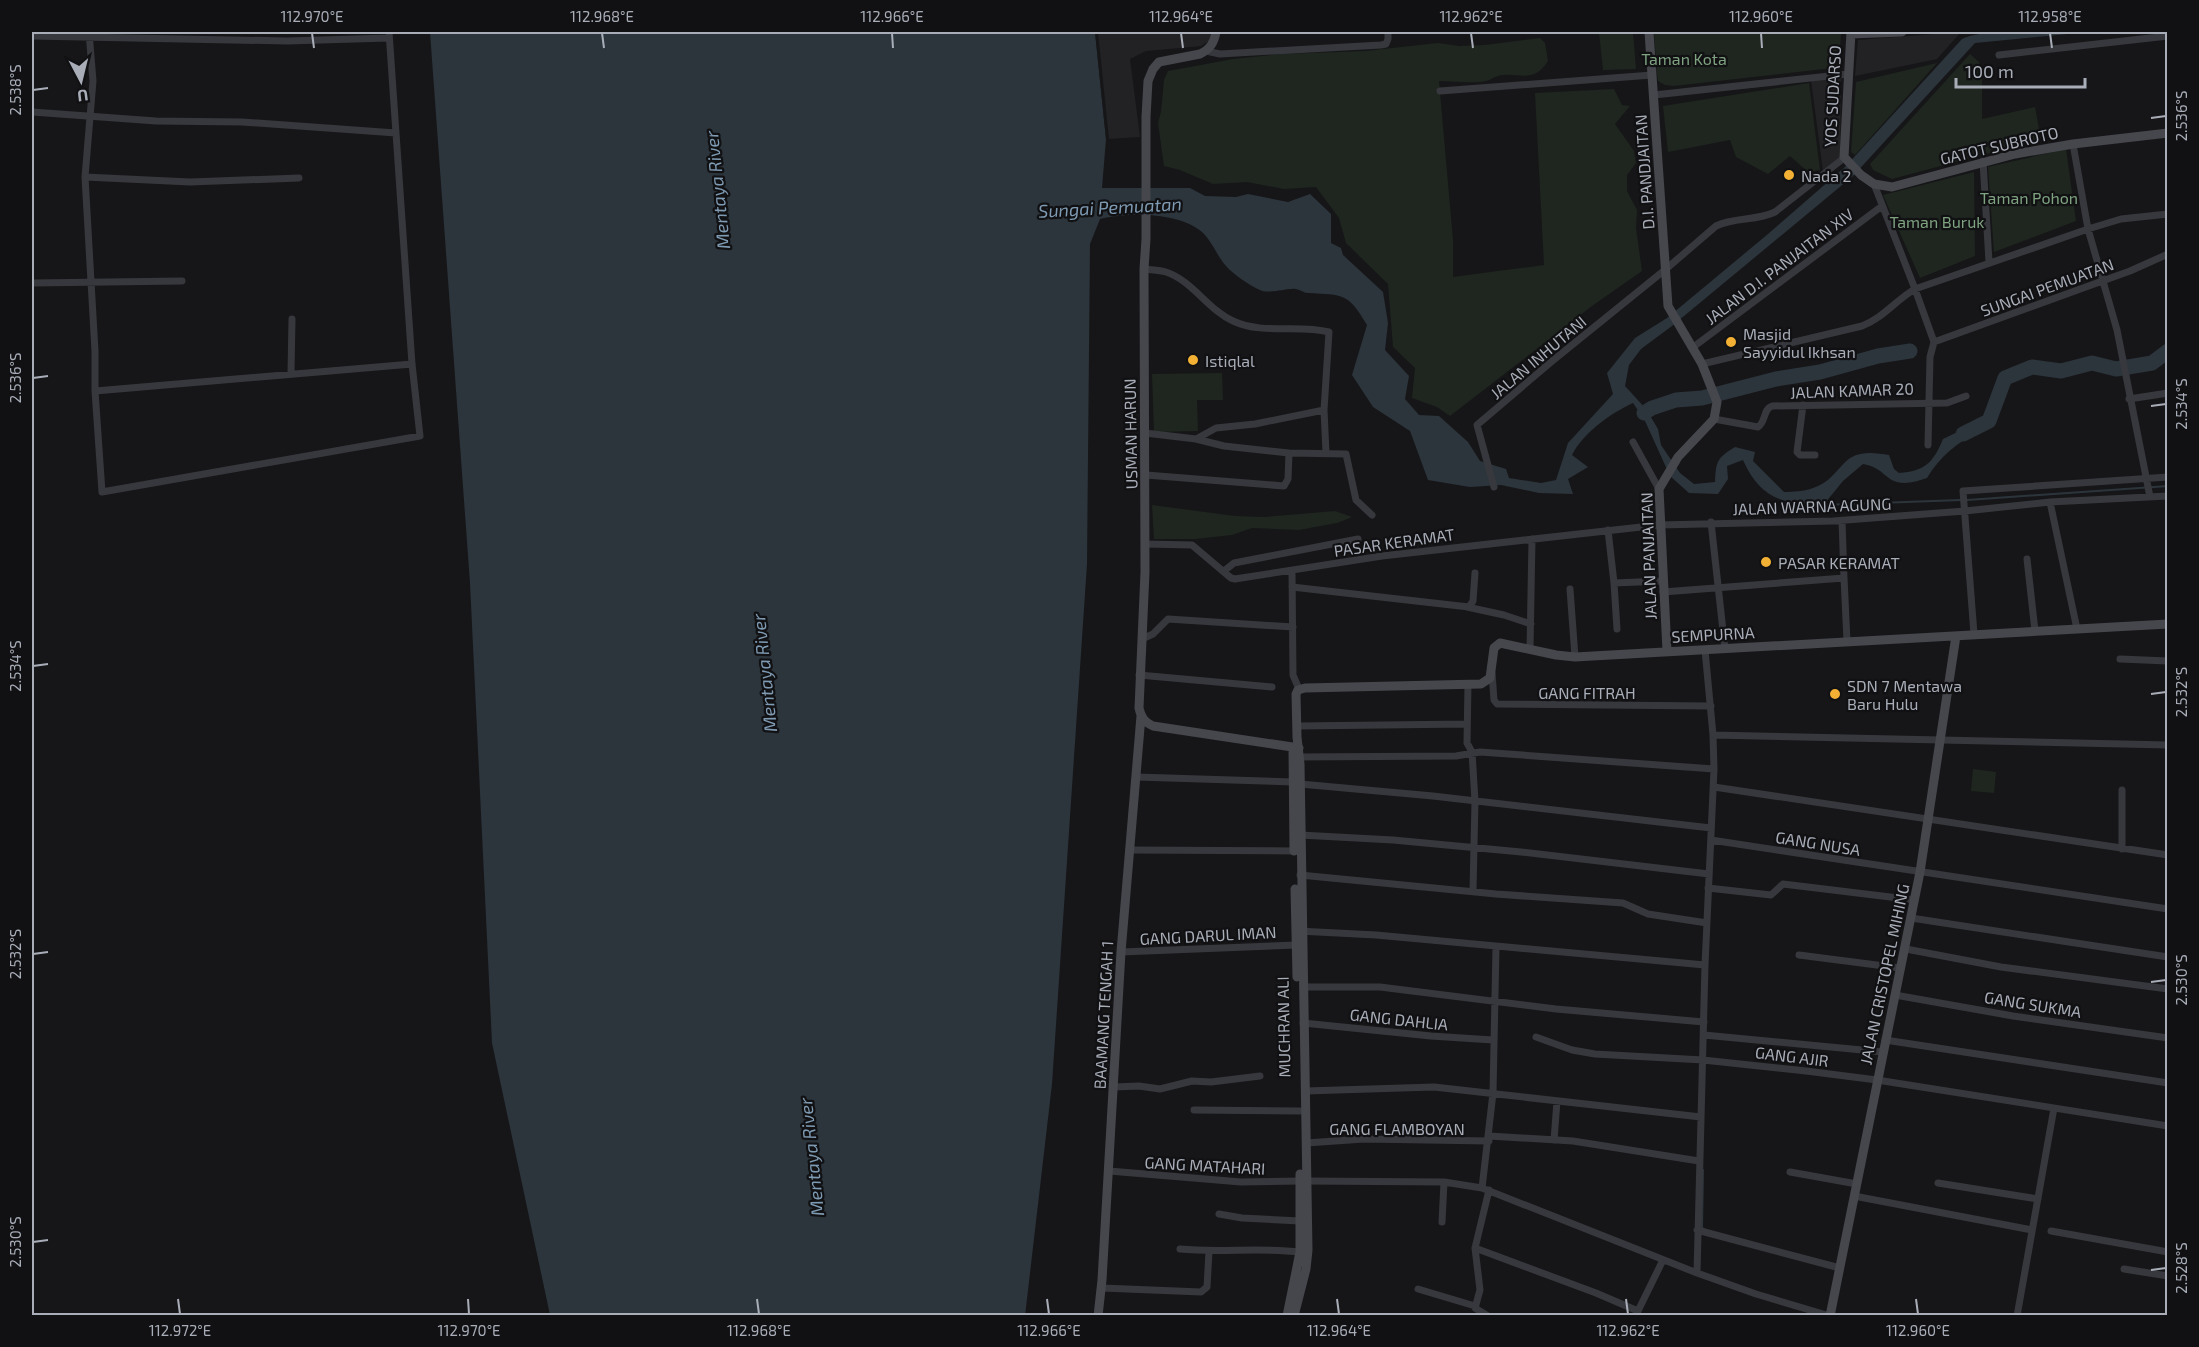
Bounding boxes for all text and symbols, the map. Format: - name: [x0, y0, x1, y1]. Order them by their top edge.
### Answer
- text: 112.970°E: [281, 7, 343, 25]
- text: 112.968°E: [570, 7, 634, 25]
- text: 112.966°E: [860, 7, 924, 25]
- text: 112.964°E: [1149, 7, 1213, 25]
- text: 112.962°E: [1439, 7, 1503, 25]
- text: 112.960°E: [1729, 7, 1793, 25]
- text: 112.958°E: [2018, 7, 2082, 25]
- street label: YOS SUDARSO: [1820, 45, 1844, 147]
- park label: Taman Kota: [1641, 49, 1727, 68]
- north arrow: [51, 51, 111, 111]
- scale bar: [1956, 51, 2085, 89]
- text: 100 m: [1965, 60, 2014, 82]
- text: 2.538°S: [6, 64, 24, 116]
- text: U: [76, 86, 89, 106]
- text: 2.536°S: [2172, 91, 2190, 141]
- street label: D.I. PANDJAITAN: [1631, 114, 1657, 230]
- street label: GATOT SUBROTO: [1938, 122, 2060, 168]
- water label: Mentaya River: [700, 129, 734, 250]
- place label: Nada 2: [1801, 166, 1852, 185]
- marker: Nada 2: [1782, 168, 1796, 182]
- park label: Taman Pohon: [1980, 188, 2078, 207]
- water label: Sungai Pemuatan: [1038, 192, 1182, 222]
- street label: JALAN D.I. PANJAITAN XIV: [1701, 204, 1857, 328]
- park label: Taman Buruk: [1890, 212, 1984, 231]
- street label: SUNGAI PEMUATAN: [1978, 254, 2116, 320]
- street label: JALAN INHUTANI: [1486, 311, 1590, 403]
- place label: Masjid Sayyidul Ikhsan: [1743, 324, 1856, 361]
- marker: Masjid Sayyidul Ikhsan: [1724, 335, 1738, 349]
- place label: Istiqlal: [1205, 351, 1255, 370]
- text: 2.536°S: [6, 353, 24, 403]
- marker: Istiqlal: [1186, 353, 1200, 367]
- street label: USMAN HARUN: [1120, 378, 1140, 490]
- street label: JALAN KAMAR 20: [1790, 378, 1914, 402]
- text: 2.534°S: [2172, 378, 2190, 430]
- street label: JALAN PANJAITAN: [1636, 492, 1660, 620]
- street label: JALAN WARNA AGUNG: [1732, 494, 1892, 518]
- street label: PASAR KERAMAT: [1332, 524, 1456, 560]
- place label: PASAR KERAMAT: [1778, 553, 1900, 572]
- marker: PASAR KERAMAT: [1759, 555, 1773, 569]
- water label: Mentaya River: [747, 612, 781, 733]
- street label: SEMPURNA: [1671, 622, 1755, 646]
- text: 2.534°S: [6, 640, 24, 692]
- text: 2.532°S: [2172, 667, 2190, 717]
- place label: SDN 7 Mentawa Baru Hulu: [1847, 676, 1962, 713]
- street label: GANG FITRAH: [1538, 683, 1636, 702]
- marker: SDN 7 Mentawa Baru Hulu: [1828, 687, 1842, 701]
- street label: GANG NUSA: [1774, 827, 1862, 859]
- street label: JALAN CRISTOPEL MIHING: [1856, 882, 1912, 1066]
- street label: GANG DARUL IMAN: [1139, 922, 1277, 948]
- text: 2.532°S: [6, 929, 24, 979]
- street label: BAAMANG TENGAH 1: [1090, 940, 1116, 1090]
- text: 2.530°S: [2172, 954, 2190, 1006]
- street label: MUCHRAN ALI: [1273, 976, 1293, 1078]
- street label: GANG SUKMA: [1983, 987, 2083, 1021]
- street label: GANG DAHLIA: [1349, 1004, 1449, 1034]
- street label: GANG AJIR: [1754, 1042, 1830, 1070]
- water label: Mentaya River: [794, 1096, 828, 1217]
- street label: GANG FLAMBOYAN: [1329, 1119, 1465, 1138]
- street label: GANG MATAHARI: [1144, 1152, 1266, 1178]
- text: 2.530°S: [6, 1216, 24, 1268]
- text: 2.528°S: [2172, 1242, 2190, 1294]
- text: 112.972°E: [149, 1321, 211, 1339]
- text: 112.970°E: [438, 1321, 500, 1339]
- text: 112.968°E: [727, 1321, 791, 1339]
- text: 112.966°E: [1017, 1321, 1081, 1339]
- text: 112.964°E: [1307, 1321, 1371, 1339]
- text: 112.962°E: [1596, 1321, 1660, 1339]
- text: 112.960°E: [1886, 1321, 1950, 1339]

